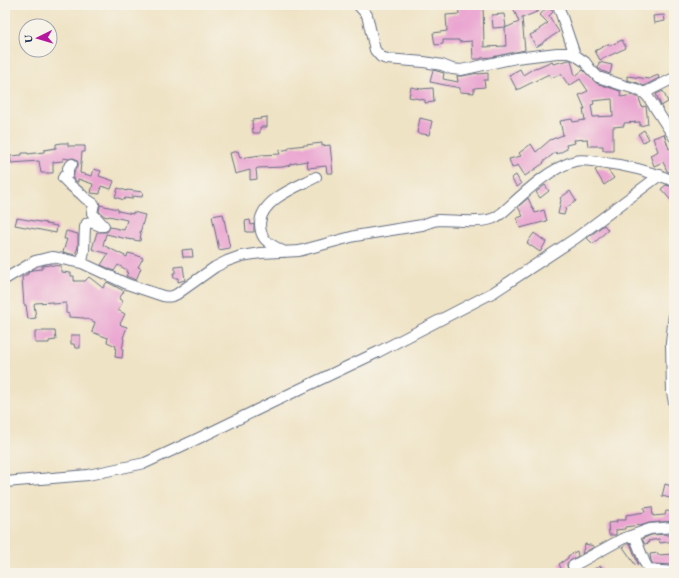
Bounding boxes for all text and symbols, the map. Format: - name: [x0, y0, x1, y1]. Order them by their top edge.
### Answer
- north arrow: [18, 18, 58, 58]
- text: U: [21, 33, 35, 44]

